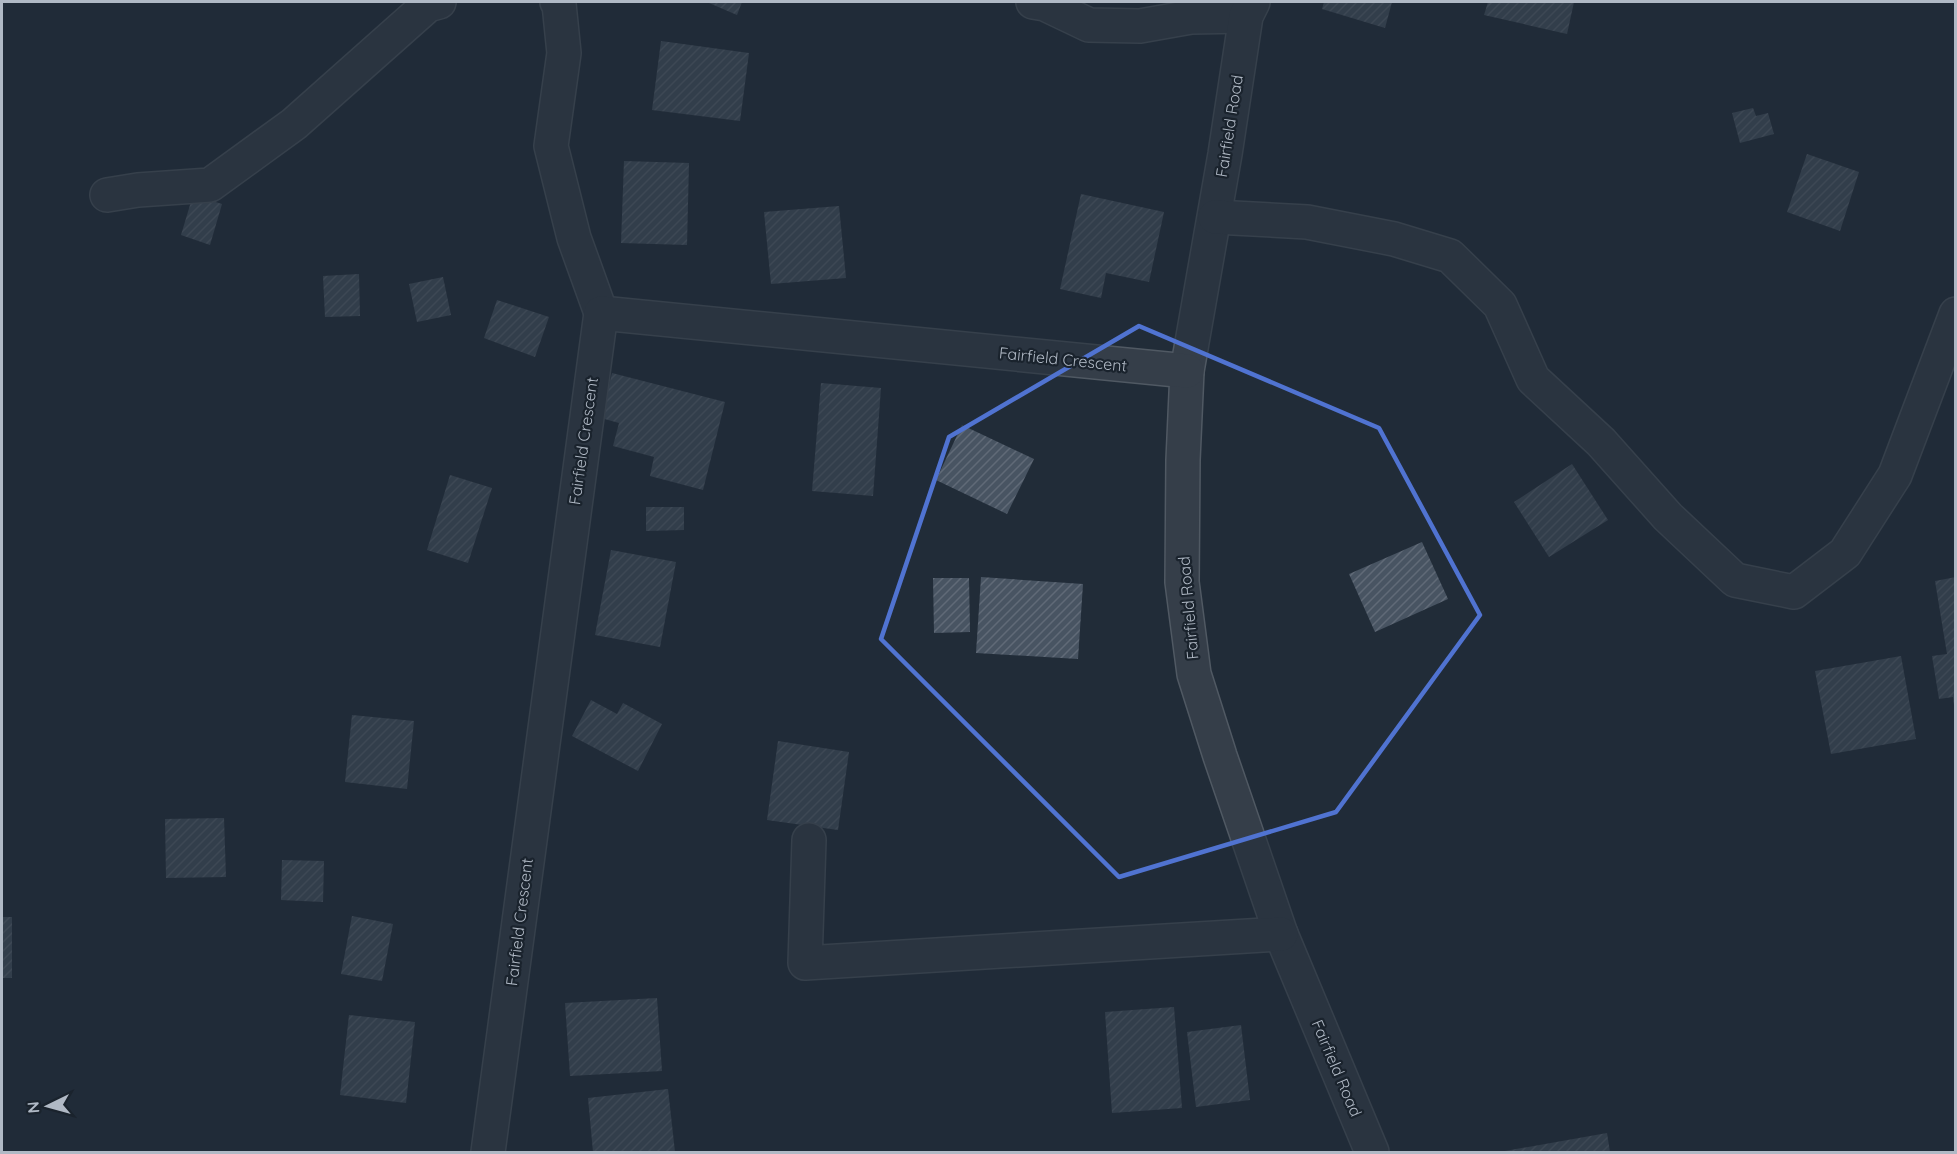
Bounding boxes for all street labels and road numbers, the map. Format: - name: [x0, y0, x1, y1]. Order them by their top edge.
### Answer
- street label: Fairfield Road: [1211, 73, 1247, 179]
- street label: Fairfield Crescent: [998, 342, 1128, 376]
- street label: Fairfield Crescent: [564, 376, 602, 506]
- street label: Fairfield Road: [1174, 556, 1202, 660]
- street label: Fairfield Crescent: [501, 857, 537, 987]
- street label: Fairfield Road: [1308, 1016, 1366, 1120]

